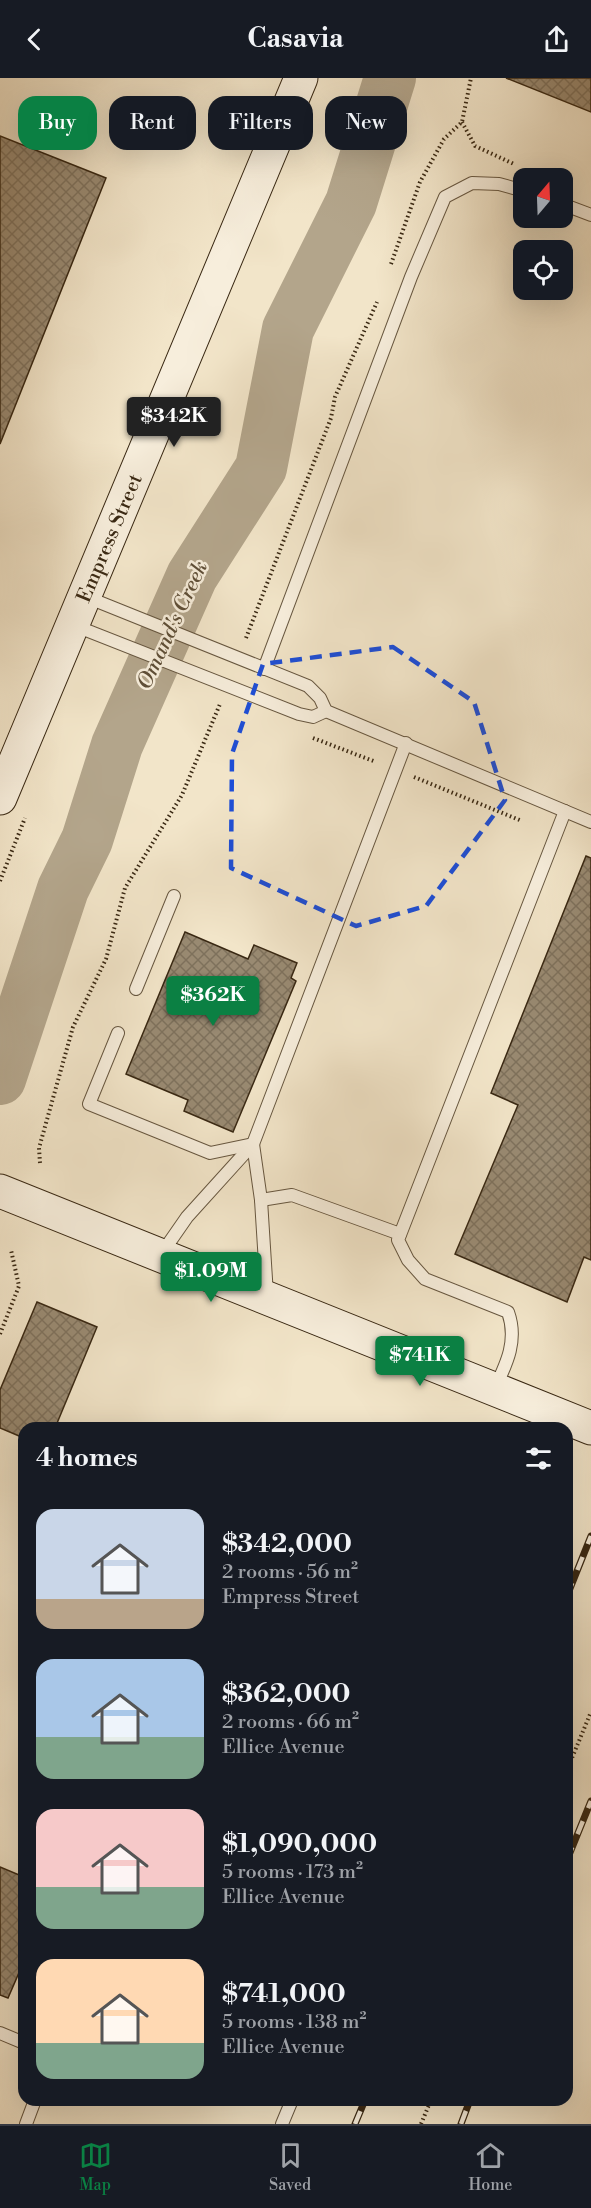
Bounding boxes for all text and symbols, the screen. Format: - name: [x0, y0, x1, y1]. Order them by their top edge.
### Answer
- text: Casavia: [247, 22, 344, 56]
- icon: back: [18, 23, 51, 56]
- icon: share: [540, 23, 573, 56]
- chip: Buy: [18, 96, 97, 150]
- chip: Rent: [109, 96, 196, 150]
- chip: Filters: [208, 96, 313, 150]
- chip: New: [325, 96, 407, 150]
- north arrow: [513, 168, 573, 228]
- map controls: [513, 168, 573, 300]
- button: locate: [513, 240, 573, 300]
- pin: $342K: [132, 397, 216, 448]
- text: $342K: [141, 404, 207, 429]
- street label: Empress Street: [72, 470, 149, 607]
- water label: Omand's Creek: [132, 557, 214, 694]
- pin: $362K: [171, 976, 255, 1027]
- text: $362K: [180, 983, 246, 1008]
- pin: $1.09M: [162, 1252, 260, 1303]
- text: $1.09M: [175, 1259, 247, 1284]
- pin: $741K: [378, 1336, 462, 1387]
- text: $741K: [389, 1343, 451, 1368]
- text: 4 homes: [36, 1442, 138, 1474]
- icon: filters: [522, 1442, 555, 1475]
- text: $342,000: [222, 1528, 352, 1560]
- icon: home: [84, 1533, 156, 1605]
- text: 2 rooms · 56 m²: [222, 1560, 358, 1585]
- text: Empress Street: [222, 1585, 359, 1610]
- text: $362,000: [222, 1678, 350, 1710]
- icon: home: [84, 1683, 156, 1755]
- text: 2 rooms · 66 m²: [222, 1710, 359, 1735]
- text: Ellice Avenue: [222, 1735, 345, 1760]
- text: $1,090,000: [222, 1828, 377, 1860]
- icon: home: [84, 1833, 156, 1905]
- text: 5 rooms · 173 m²: [222, 1860, 363, 1885]
- text: Ellice Avenue: [222, 1885, 345, 1910]
- text: $741,000: [222, 1978, 346, 2010]
- icon: home: [84, 1983, 156, 2055]
- text: 5 rooms · 138 m²: [222, 2010, 366, 2035]
- text: Ellice Avenue: [222, 2035, 345, 2060]
- tab: Map: [79, 2139, 112, 2195]
- tab: Saved: [269, 2139, 311, 2195]
- tab: Home: [468, 2139, 512, 2195]

